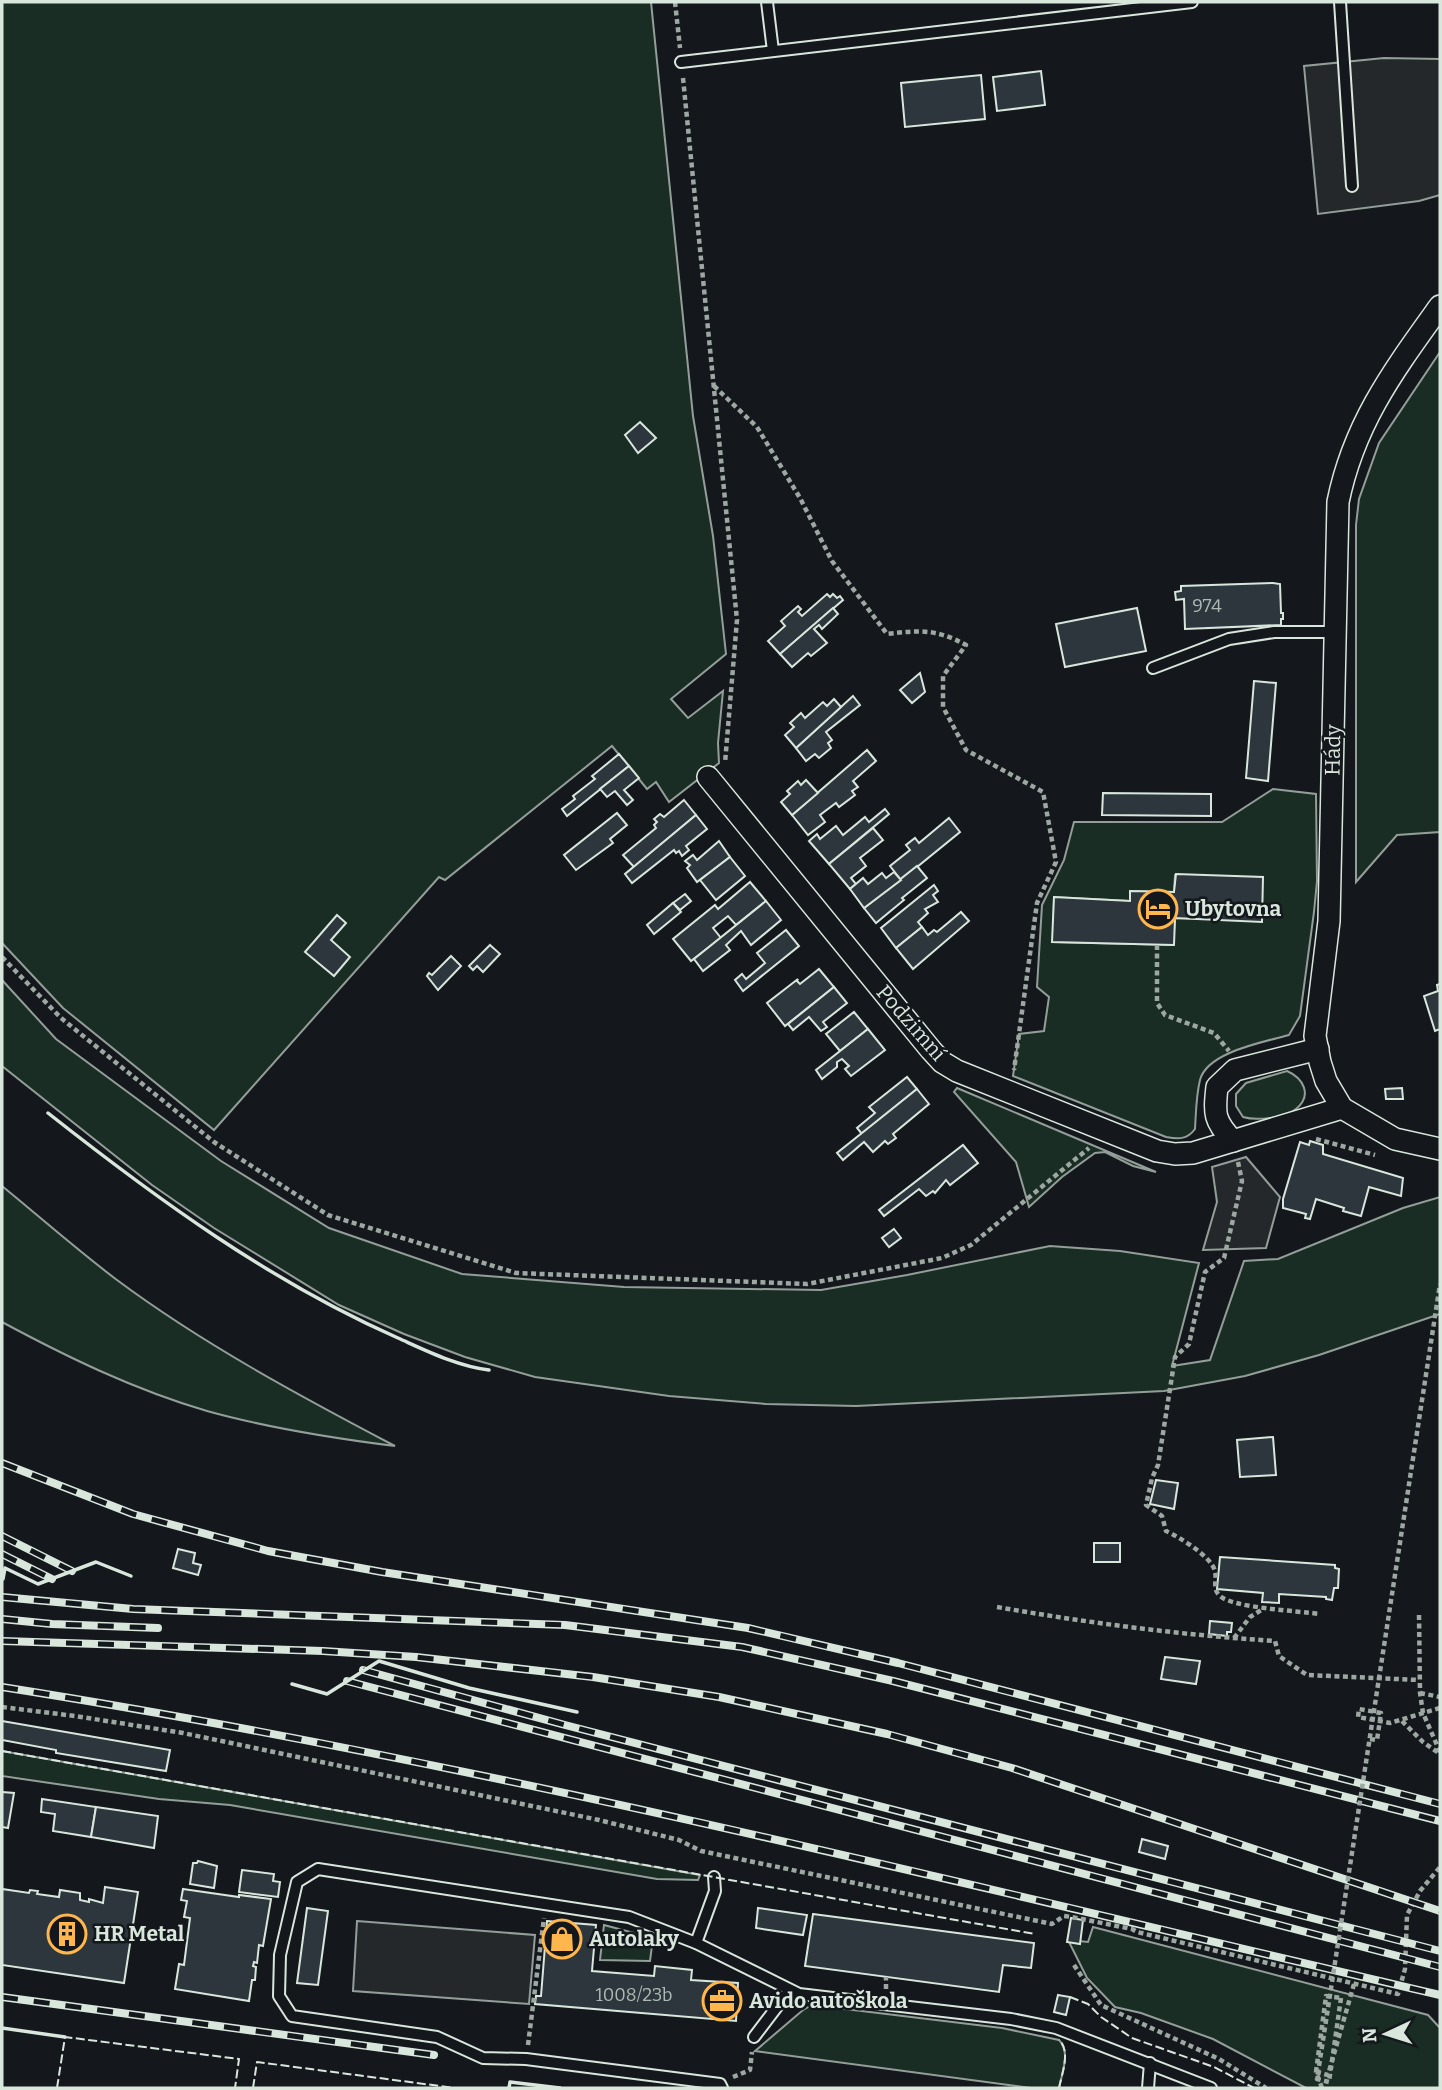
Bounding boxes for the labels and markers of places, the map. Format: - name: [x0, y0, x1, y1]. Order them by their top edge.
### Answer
- hotel icon: Ubytovna: [1137, 888, 1179, 930]
- place label: Ubytovna: [1185, 896, 1282, 922]
- building icon: HR Metal: [46, 1913, 88, 1955]
- shop icon: Autolaky: [541, 1918, 583, 1960]
- place label: HR Metal: [94, 1921, 185, 1947]
- place label: Autolaky: [589, 1926, 679, 1952]
- office icon: Avido autoškola: [701, 1980, 743, 2022]
- place label: Avido autoškola: [749, 1988, 908, 2014]

